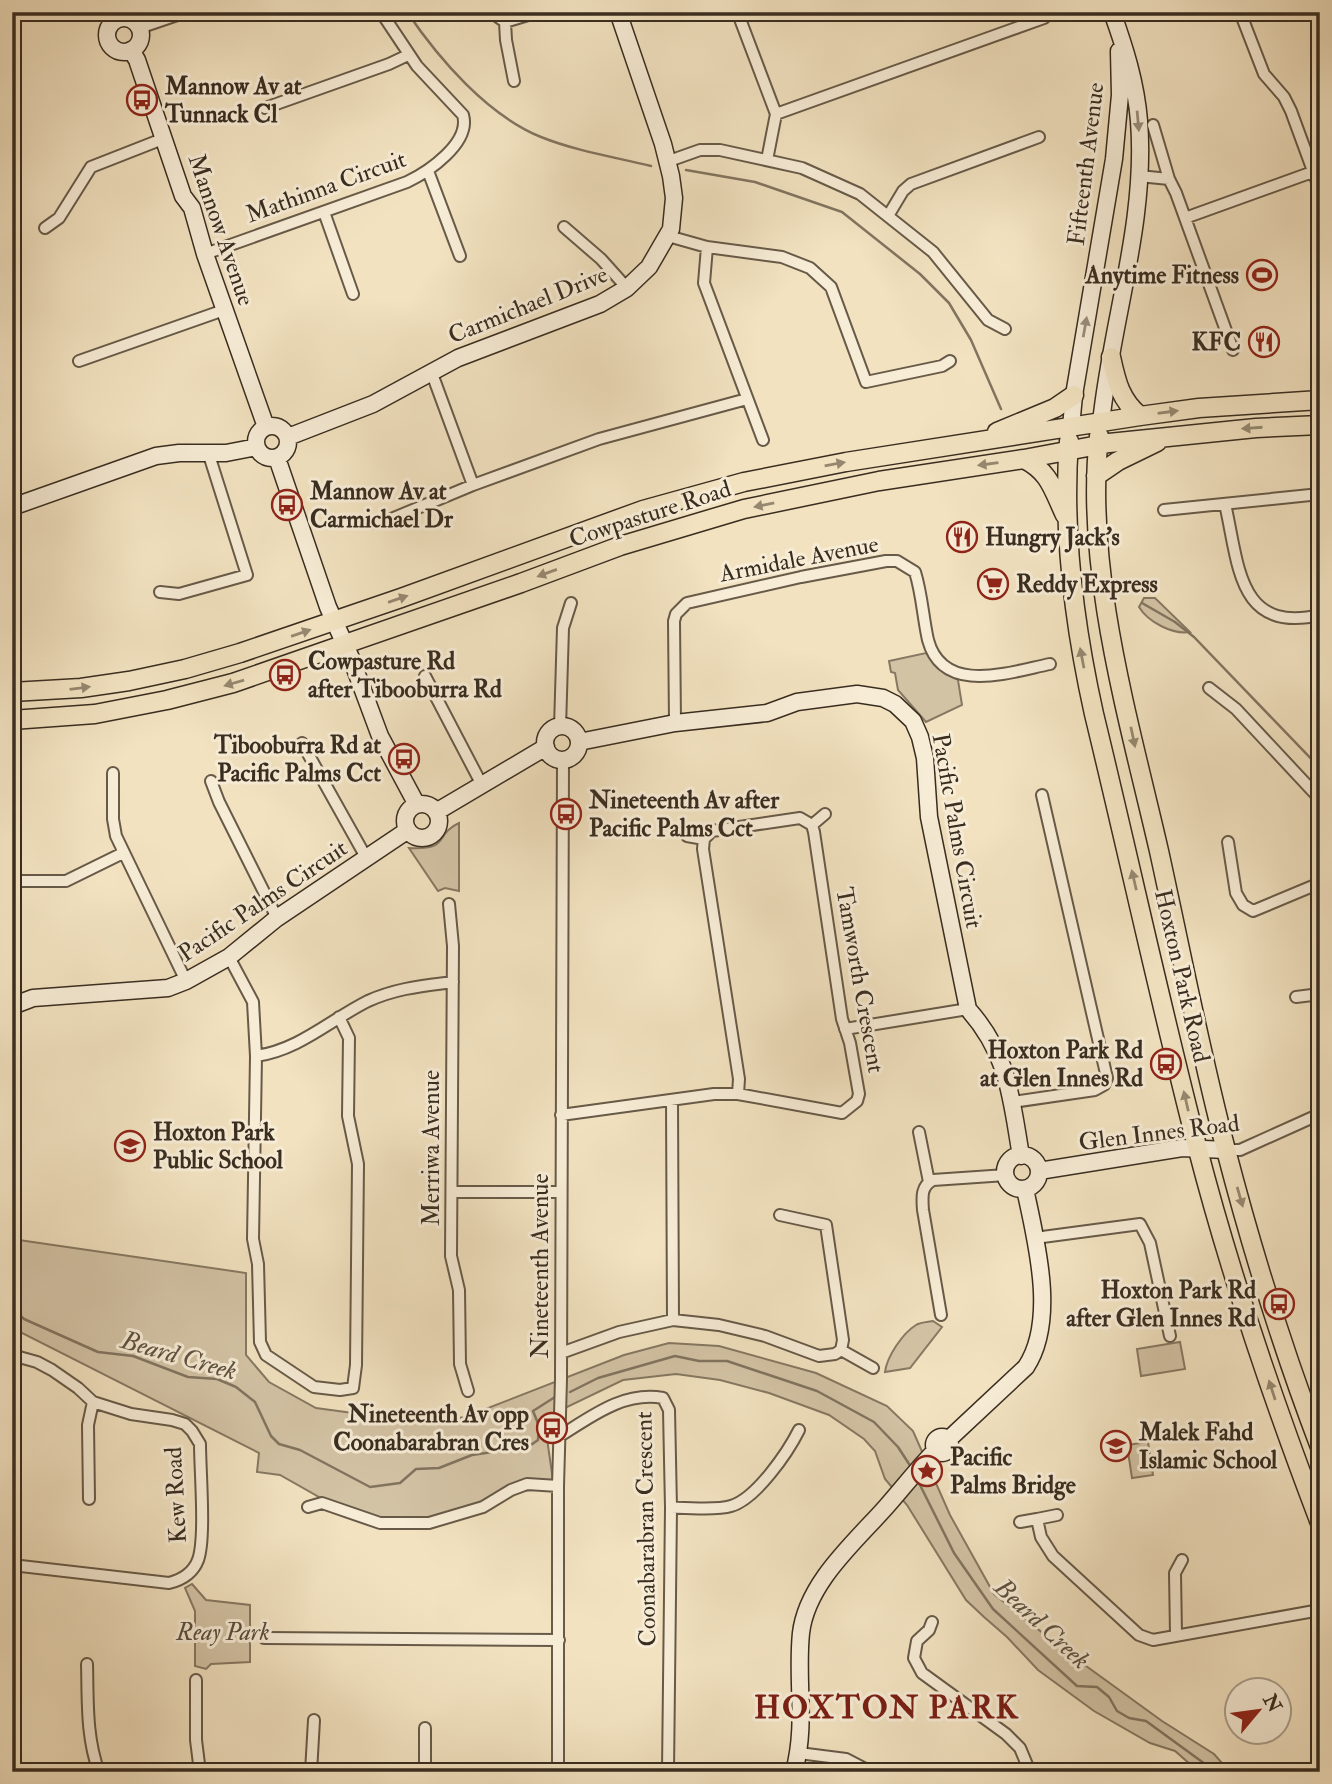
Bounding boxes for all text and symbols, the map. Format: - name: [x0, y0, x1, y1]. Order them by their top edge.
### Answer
- place label: Mannow Av at Tunnack Cl: [164, 71, 302, 130]
- street label: Fifteenth Avenue: [1061, 81, 1111, 247]
- bus stop icon: Mannow Av at Tunnack Cl: [125, 83, 159, 117]
- one-way arrow: [1133, 111, 1144, 133]
- street label: Mathinna Circuit: [242, 144, 410, 230]
- street label: Mannow Avenue: [181, 150, 261, 310]
- sports icon: Anytime Fitness: [1245, 258, 1279, 292]
- street label: Carmichael Drive: [444, 259, 612, 351]
- place label: Anytime Fitness: [1085, 260, 1239, 291]
- one-way arrow: [1080, 316, 1091, 338]
- restaurant icon: KFC: [1247, 325, 1281, 359]
- place label: KFC: [1192, 327, 1241, 358]
- one-way arrow: [1157, 407, 1179, 418]
- one-way arrow: [1240, 423, 1262, 434]
- one-way arrow: [824, 458, 846, 469]
- one-way arrow: [977, 459, 999, 470]
- street label: Cowpasture Road: [565, 473, 735, 555]
- place label: Mannow Av at Carmichael Dr: [309, 476, 454, 535]
- bus stop icon: Mannow Av at Carmichael Dr: [270, 488, 304, 522]
- one-way arrow: [753, 499, 775, 510]
- restaurant icon: Hungry Jack's: [945, 520, 979, 554]
- place label: Hungry Jack's: [985, 522, 1120, 553]
- street label: Armidale Avenue: [716, 528, 881, 590]
- supermarket icon: Reddy Express: [976, 567, 1010, 601]
- one-way arrow: [537, 568, 558, 579]
- place label: Reddy Express: [1016, 569, 1158, 600]
- one-way arrow: [388, 593, 409, 604]
- one-way arrow: [290, 627, 311, 638]
- place label: Cowpasture Rd after Tibooburra Rd: [308, 646, 502, 705]
- one-way arrow: [1076, 647, 1087, 669]
- bus stop icon: Cowpasture Rd after Tibooburra Rd: [268, 658, 302, 692]
- one-way arrow: [223, 678, 244, 688]
- one-way arrow: [69, 682, 91, 693]
- one-way arrow: [1127, 726, 1138, 748]
- place label: Tibooburra Rd at Pacific Palms Cct: [213, 730, 381, 789]
- street label: Pacific Palms Circuit: [925, 731, 989, 931]
- bus stop icon: Tibooburra Rd at Pacific Palms Cct: [387, 742, 421, 776]
- place label: Nineteenth Av after Pacific Palms Cct: [588, 785, 780, 844]
- bus stop icon: Nineteenth Av after Pacific Palms Cct: [549, 797, 583, 831]
- street label: Pacific Palms Circuit: [172, 833, 354, 969]
- one-way arrow: [1128, 869, 1139, 891]
- street label: Tamworth Crescent: [828, 885, 892, 1075]
- street label: Hoxton Park Road: [1147, 886, 1217, 1066]
- place label: Hoxton Park Rd at Glen Innes Rd: [980, 1035, 1143, 1094]
- bus stop icon: Hoxton Park Rd at Glen Innes Rd: [1149, 1047, 1183, 1081]
- street label: Merriwa Avenue: [416, 1070, 447, 1226]
- one-way arrow: [1180, 1090, 1191, 1112]
- street label: Glen Innes Road: [1077, 1108, 1241, 1158]
- place label: Hoxton Park Public School: [153, 1117, 284, 1176]
- school or university icon: Hoxton Park Public School: [113, 1129, 147, 1163]
- street label: Nineteenth Avenue: [525, 1173, 556, 1359]
- one-way arrow: [1235, 1186, 1245, 1207]
- place label: Hoxton Park Rd after Glen Innes Rd: [1066, 1275, 1256, 1334]
- bus stop icon: Hoxton Park Rd after Glen Innes Rd: [1262, 1287, 1296, 1321]
- water label: Beard Creek: [116, 1324, 240, 1388]
- one-way arrow: [1266, 1379, 1276, 1400]
- place label: Nineteenth Av opp Coonabarabran Cres: [333, 1399, 529, 1458]
- bus stop icon: Nineteenth Av opp Coonabarabran Cres: [535, 1411, 569, 1445]
- street label: Coonabarabran Crescent: [628, 1411, 664, 1647]
- place label: Malek Fahd Islamic School: [1138, 1417, 1278, 1476]
- school or university icon: Malek Fahd Islamic School: [1099, 1429, 1133, 1463]
- place label: Pacific Palms Bridge: [950, 1442, 1076, 1501]
- street label: Kew Road: [158, 1446, 194, 1544]
- place icon: Pacific Palms Bridge: [910, 1454, 944, 1488]
- water label: Beard Creek: [986, 1570, 1096, 1676]
- park label: Reay Park: [175, 1617, 270, 1648]
- north arrow: [1224, 1676, 1294, 1746]
- district label: HOXTON PARK: [754, 1688, 1020, 1728]
- text: N: [1257, 1689, 1287, 1717]

